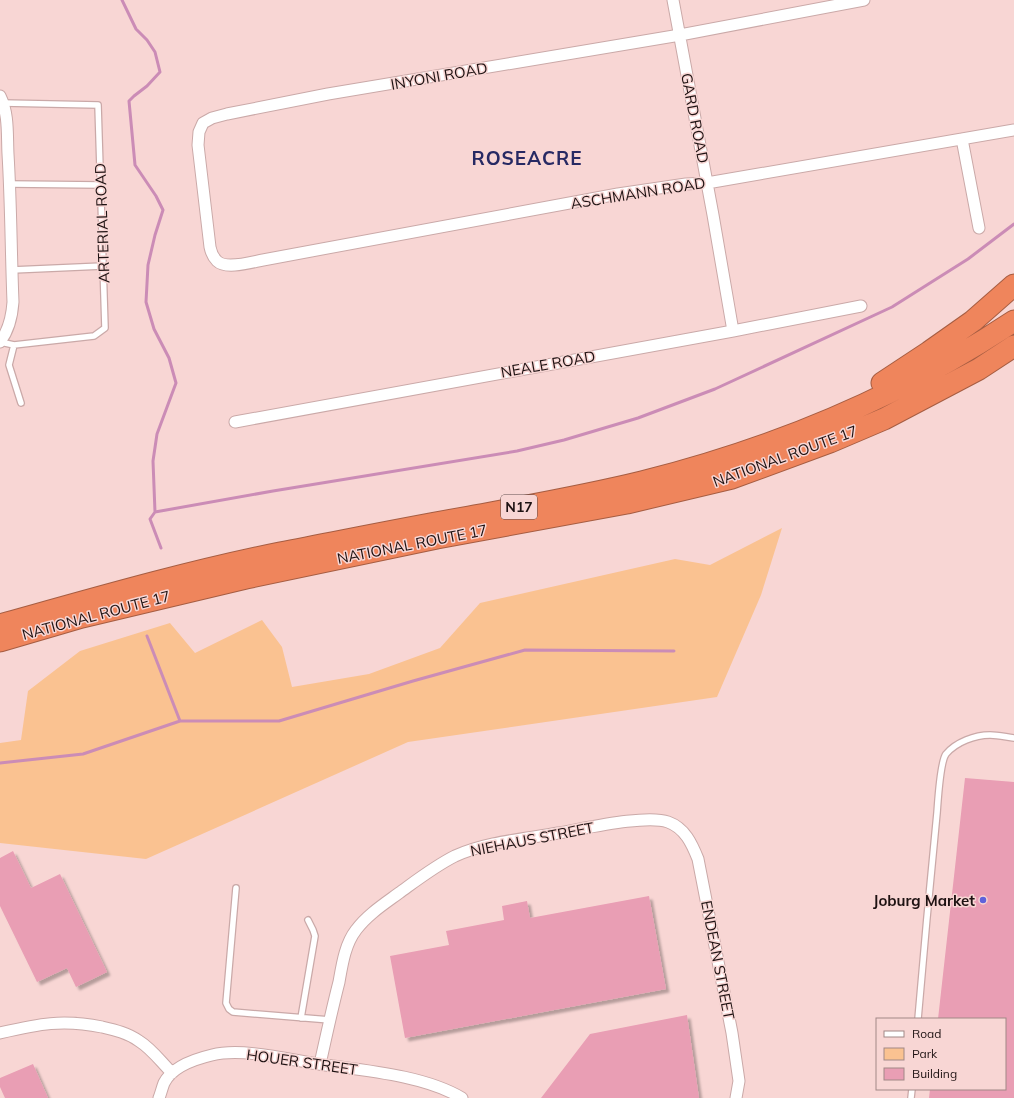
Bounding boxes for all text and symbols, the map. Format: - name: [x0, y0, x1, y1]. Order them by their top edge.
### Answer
- street label: INYONI ROAD: [389, 58, 489, 94]
- street label: GARD ROAD: [677, 71, 713, 165]
- district label: ROSEACRE: [471, 146, 583, 170]
- street label: ARTERIAL ROAD: [90, 163, 114, 283]
- street label: ASCHMANN ROAD: [569, 173, 707, 213]
- street label: NEALE ROAD: [499, 346, 597, 382]
- street label: NATIONAL ROUTE 17: [710, 421, 860, 491]
- road number: N17: [501, 495, 537, 519]
- street label: NATIONAL ROUTE 17: [335, 520, 489, 568]
- street label: NATIONAL ROUTE 17: [20, 586, 172, 644]
- street label: NIEHAUS STREET: [469, 818, 595, 860]
- place label: Joburg Market: [873, 891, 975, 910]
- marker: Joburg Market: [978, 895, 988, 905]
- street label: ENDEAN STREET: [697, 899, 739, 1021]
- legend: [876, 1018, 1006, 1090]
- text: Road: [912, 1026, 941, 1041]
- street label: HOUER STREET: [245, 1045, 359, 1079]
- text: Park: [912, 1046, 938, 1061]
- text: Building: [912, 1066, 957, 1081]

